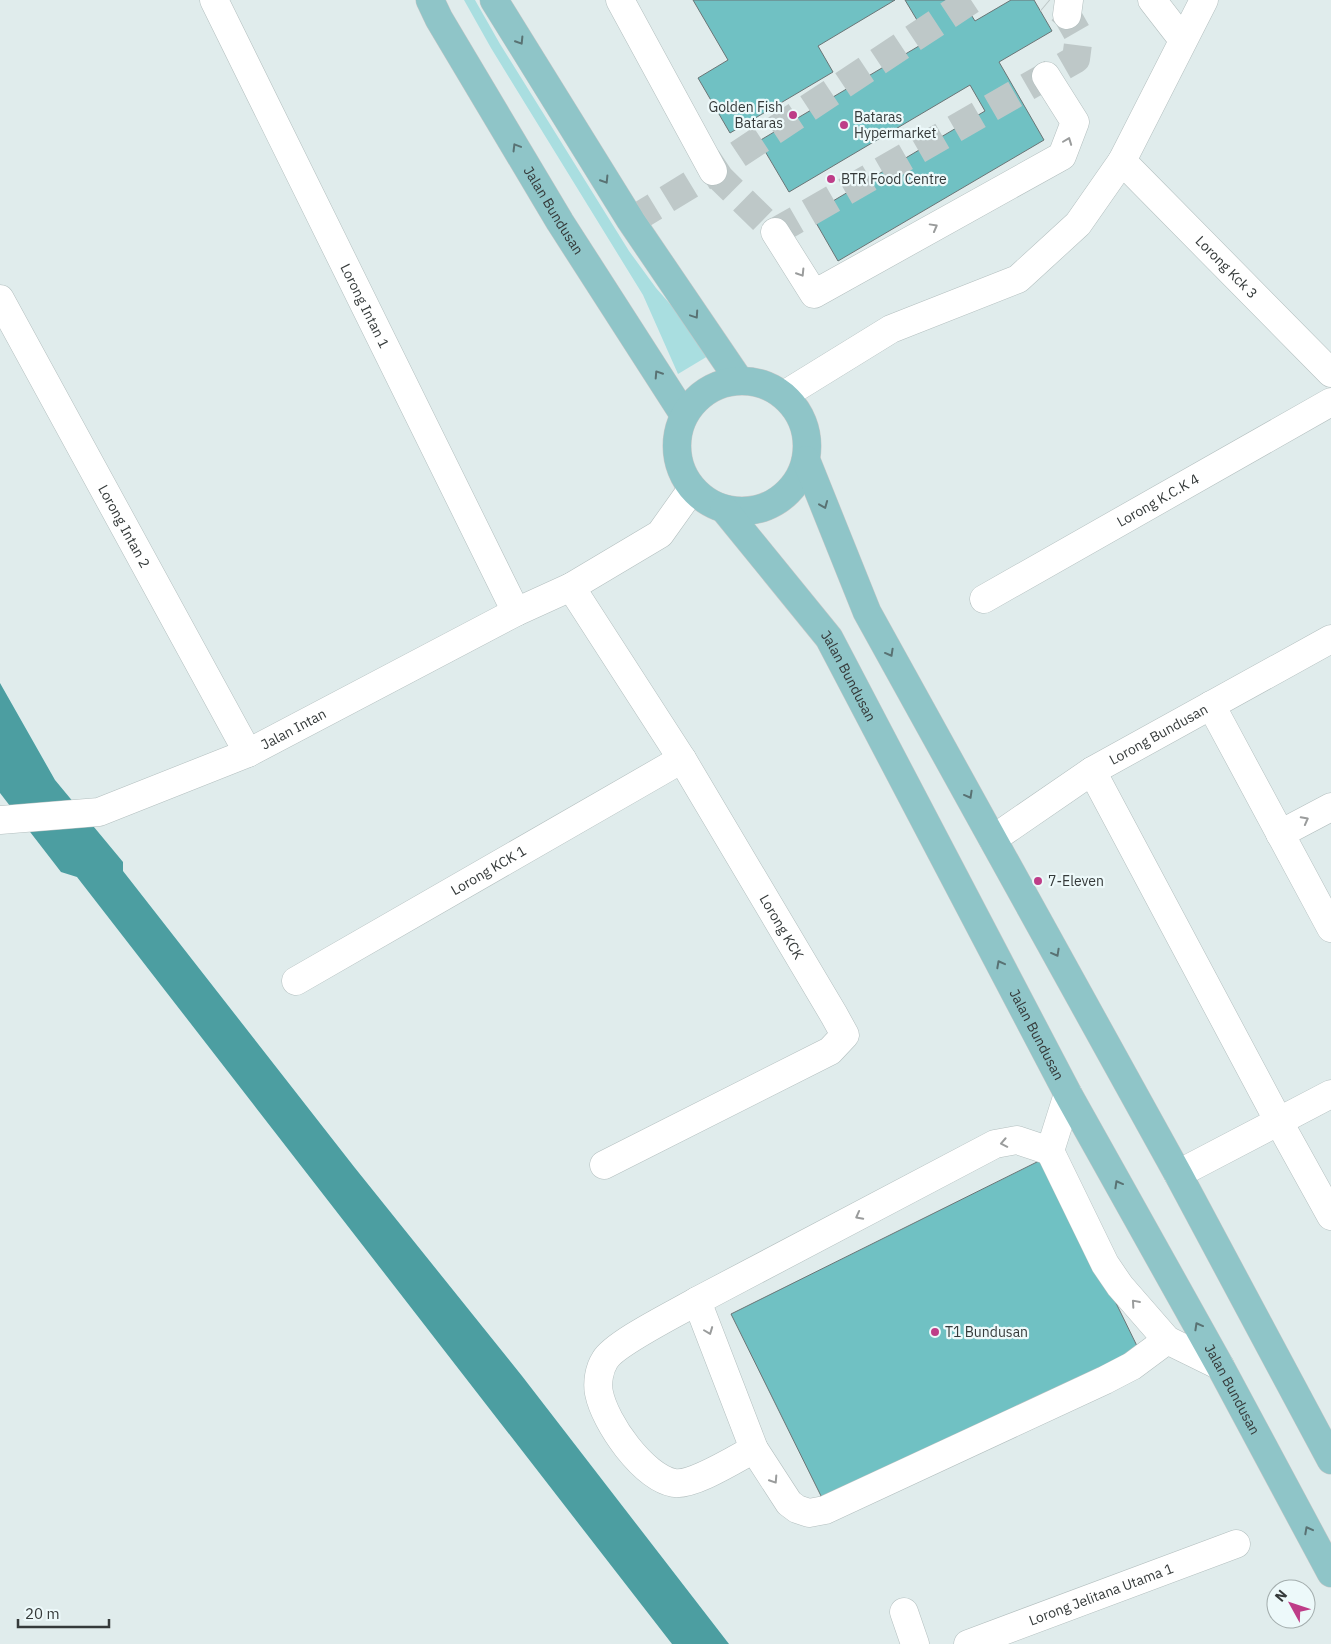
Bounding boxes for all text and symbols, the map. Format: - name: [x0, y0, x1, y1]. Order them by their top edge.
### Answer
- one-way arrow: [513, 36, 523, 45]
- place label: Golden Fish Bataras: [708, 98, 783, 132]
- place label: Bataras Hypermarket: [854, 108, 936, 142]
- marker: Golden Fish Bataras: [787, 109, 799, 121]
- marker: Bataras Hypermarket: [838, 119, 850, 131]
- one-way arrow: [1062, 137, 1072, 145]
- one-way arrow: [512, 144, 522, 153]
- street label: Jalan Bundusan: [520, 163, 588, 258]
- place label: BTR Food Centre: [841, 170, 947, 188]
- marker: BTR Food Centre: [825, 173, 837, 185]
- one-way arrow: [599, 174, 608, 183]
- one-way arrow: [929, 223, 938, 233]
- street label: Lorong Kck 3: [1192, 232, 1261, 302]
- street label: Lorong Intan 1: [336, 261, 393, 351]
- one-way arrow: [794, 268, 804, 277]
- one-way arrow: [688, 310, 698, 319]
- one-way arrow: [655, 370, 664, 380]
- street label: Lorong K.C.K 4: [1114, 470, 1202, 531]
- street label: Lorong Intan 2: [94, 482, 154, 571]
- one-way arrow: [818, 500, 828, 509]
- street label: Jalan Bundusan: [817, 626, 880, 725]
- one-way arrow: [884, 648, 894, 657]
- street label: Lorong Bundusan: [1106, 700, 1211, 769]
- street label: Jalan Intan: [258, 705, 329, 754]
- one-way arrow: [963, 790, 973, 799]
- one-way arrow: [1300, 816, 1309, 826]
- street label: Lorong KCK 1: [447, 842, 529, 899]
- place label: 7-Eleven: [1048, 872, 1104, 890]
- marker: 7-Eleven: [1032, 875, 1044, 887]
- street label: Lorong KCK: [755, 891, 808, 963]
- one-way arrow: [1050, 948, 1060, 957]
- one-way arrow: [996, 960, 1006, 969]
- street label: Jalan Bundusan: [1005, 986, 1068, 1083]
- one-way arrow: [999, 1137, 1008, 1148]
- one-way arrow: [1115, 1180, 1125, 1189]
- one-way arrow: [855, 1210, 864, 1220]
- one-way arrow: [1132, 1300, 1141, 1309]
- one-way arrow: [1194, 1322, 1204, 1331]
- place label: T1 Bundusan: [945, 1323, 1028, 1341]
- marker: T1 Bundusan: [929, 1326, 941, 1338]
- one-way arrow: [703, 1327, 713, 1335]
- street label: Jalan Bundusan: [1200, 1341, 1264, 1438]
- one-way arrow: [768, 1474, 777, 1483]
- one-way arrow: [1304, 1527, 1314, 1536]
- street label: Lorong Jelitana Utama 1: [1026, 1559, 1176, 1630]
- north arrow: [1266, 1579, 1316, 1629]
- text: N: [1271, 1586, 1291, 1605]
- scale bar: [18, 1596, 109, 1628]
- text: 20 m: [25, 1604, 60, 1623]

